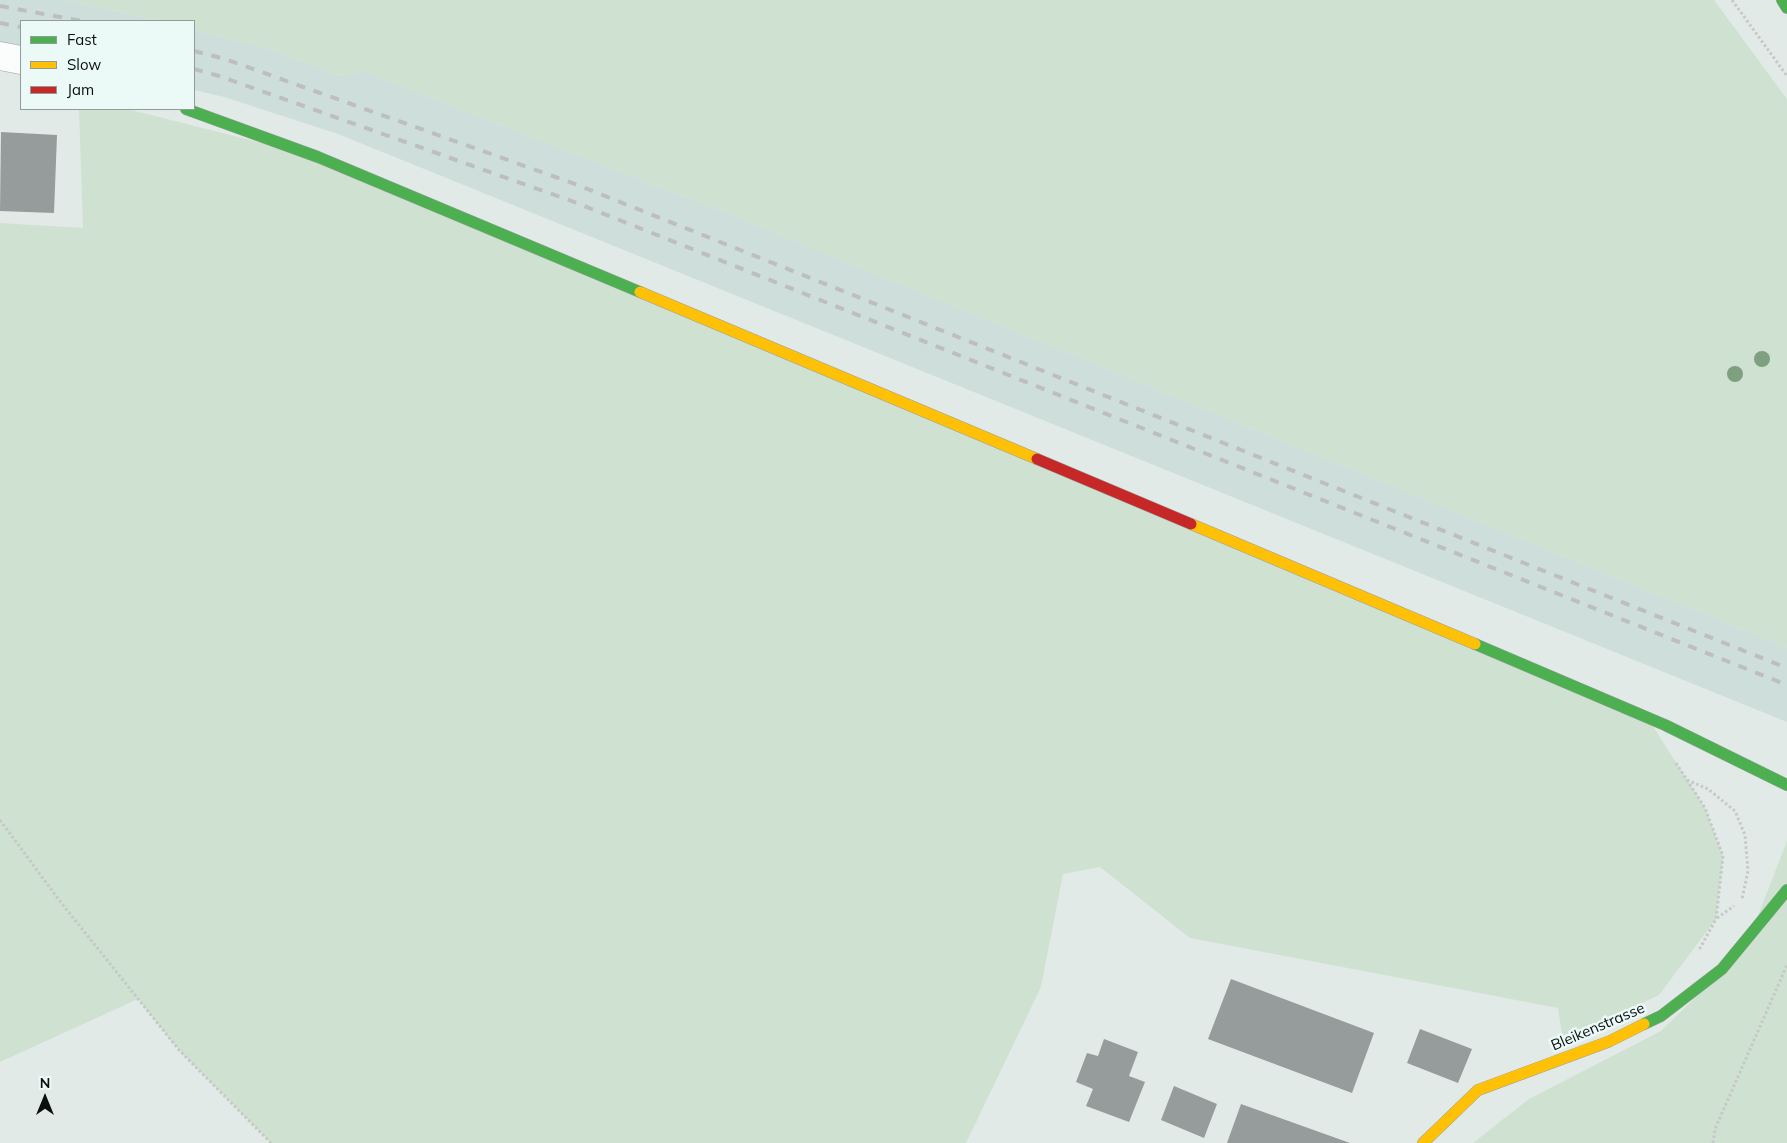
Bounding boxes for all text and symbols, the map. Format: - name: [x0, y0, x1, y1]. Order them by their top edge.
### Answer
- legend: [20, 20, 195, 110]
- text: Fast: [67, 30, 97, 49]
- text: Slow: [67, 55, 101, 74]
- text: Jam: [67, 80, 94, 99]
- street label: Bleikenstrasse: [1548, 999, 1648, 1055]
- north arrow: [20, 1073, 70, 1123]
- text: N: [40, 1074, 50, 1092]

